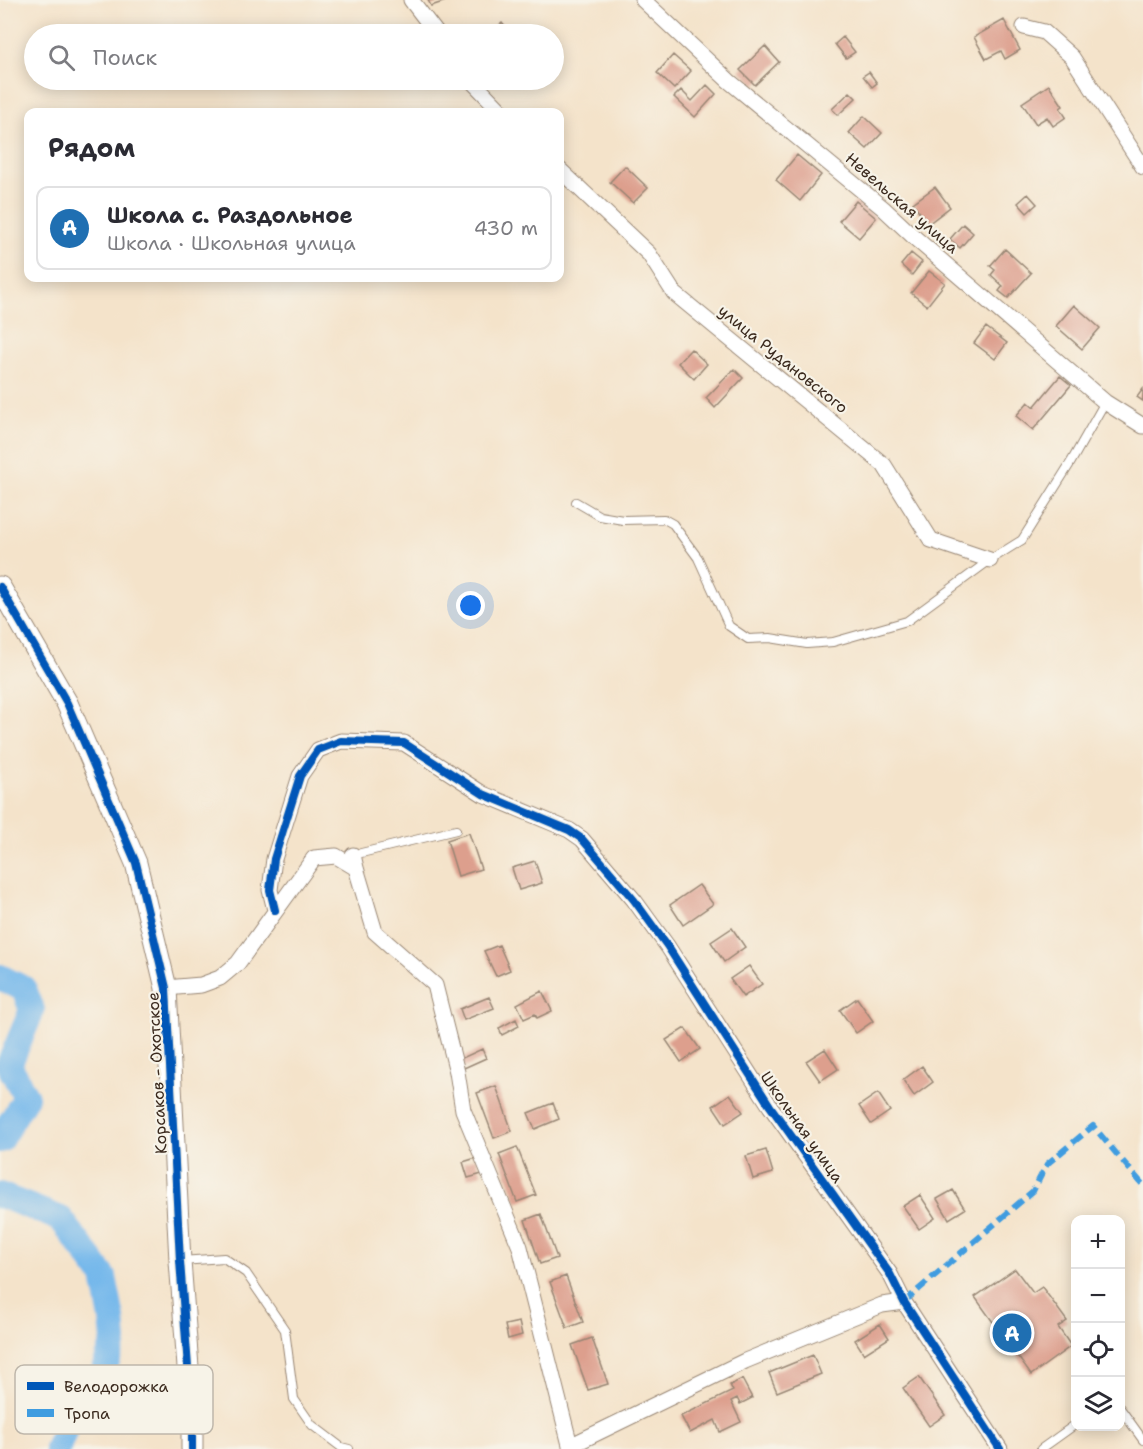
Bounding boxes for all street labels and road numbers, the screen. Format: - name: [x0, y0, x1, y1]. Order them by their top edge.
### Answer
- street label: Невельская улица: [841, 148, 963, 258]
- street label: улица Рудановского: [714, 300, 852, 418]
- street label: Корсаков - Охотское: [142, 991, 172, 1155]
- street label: Школьная улица: [756, 1067, 848, 1187]

